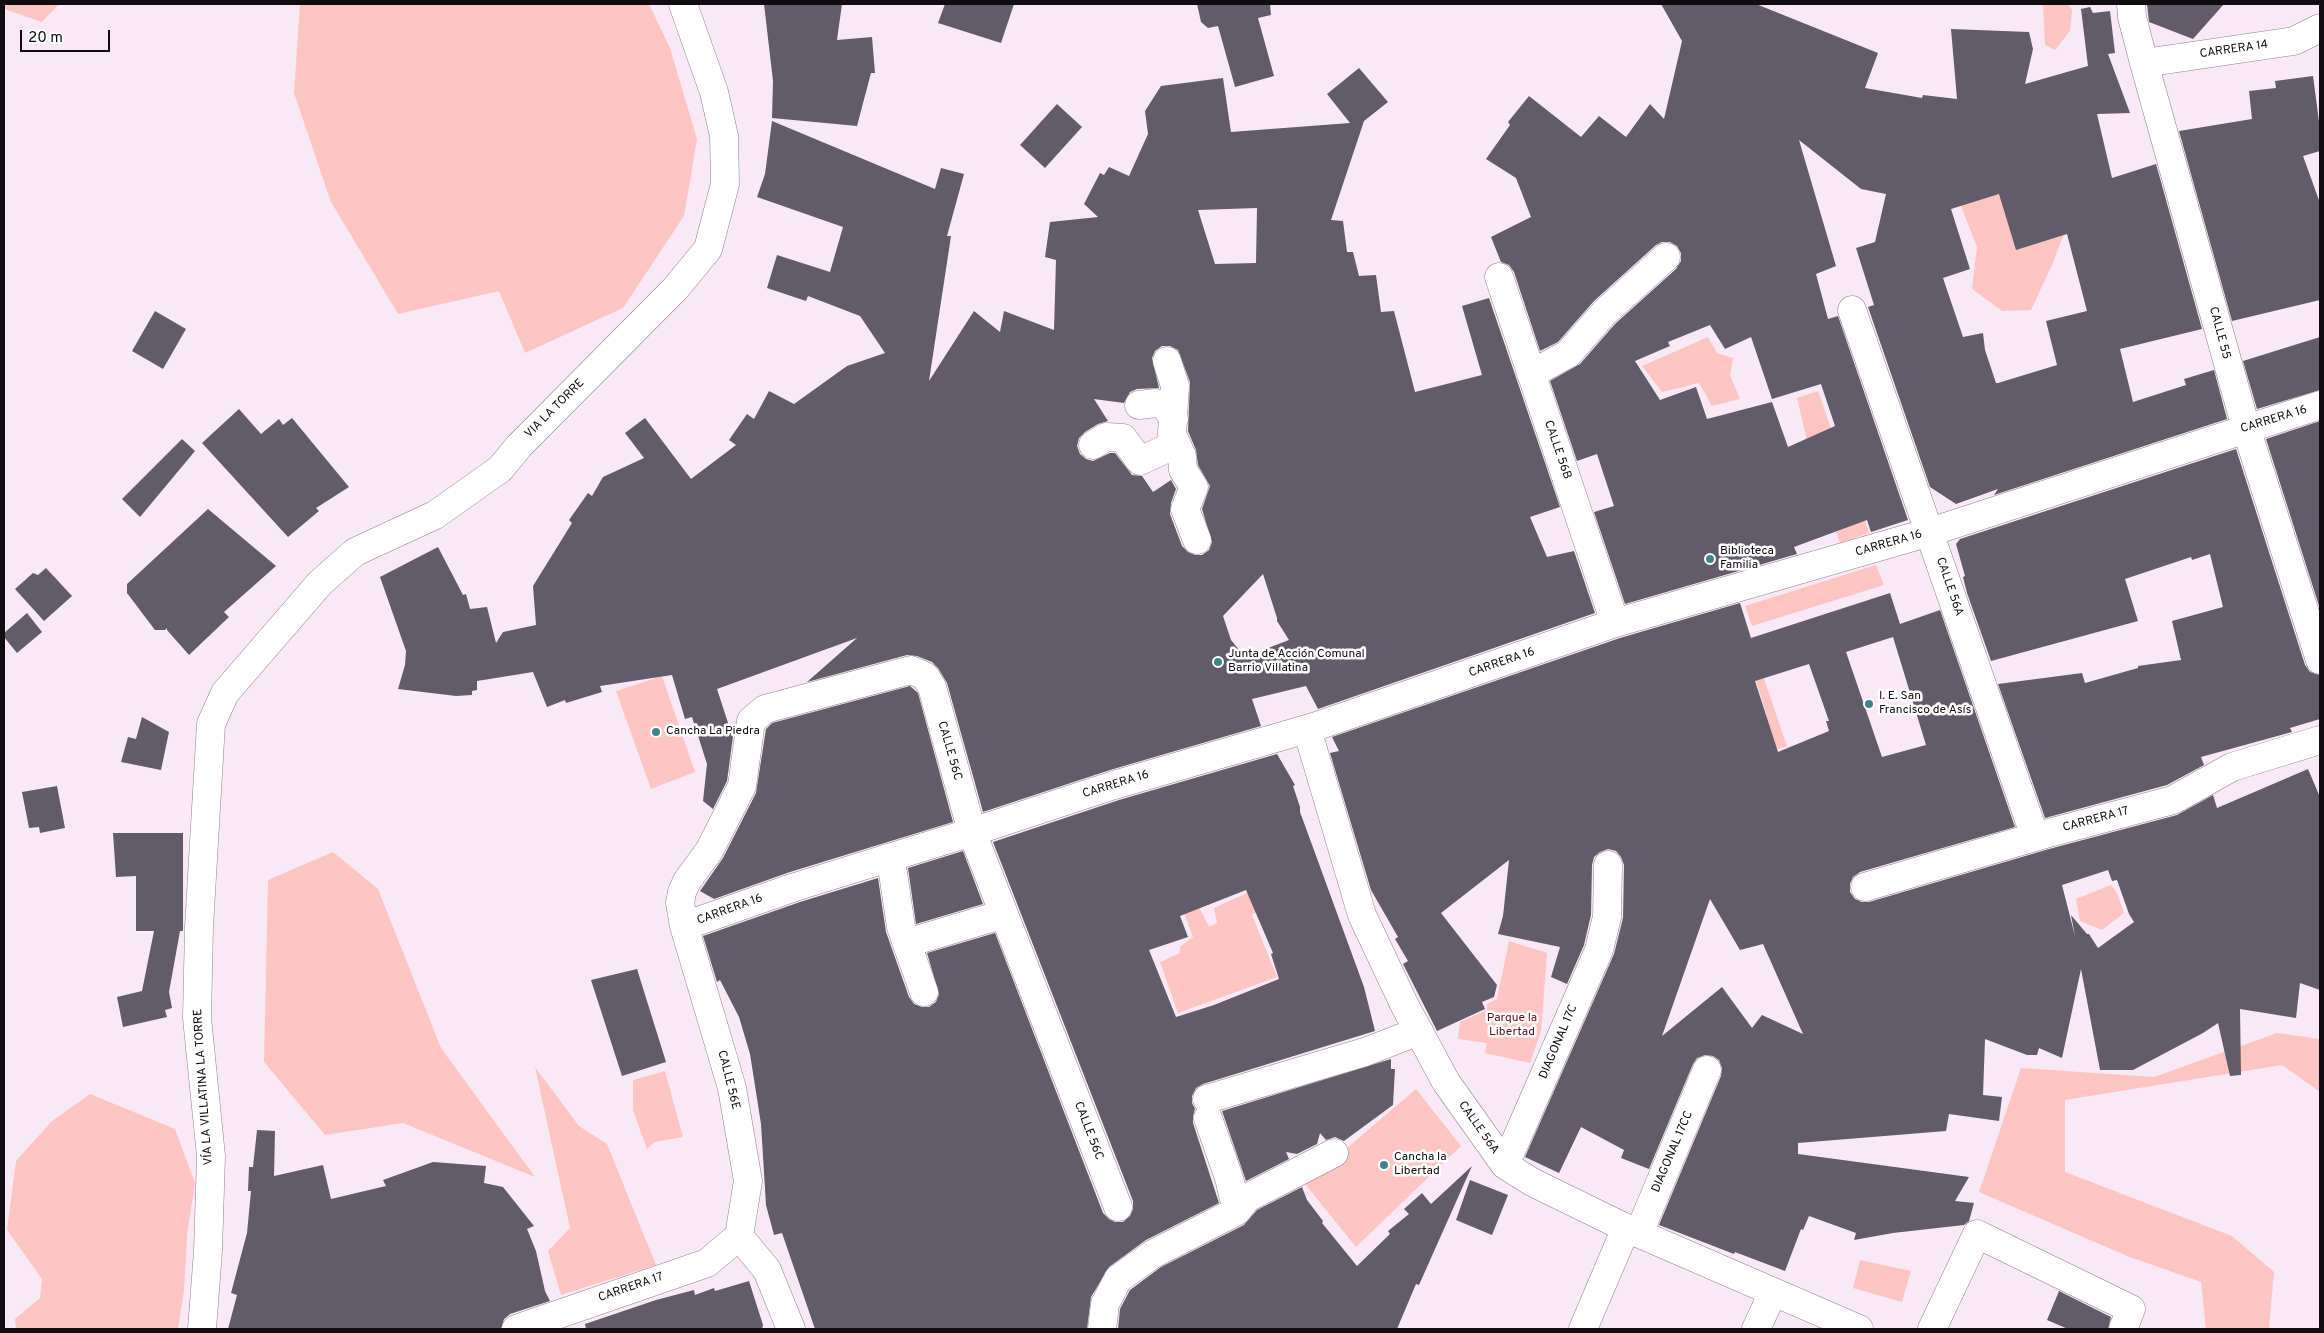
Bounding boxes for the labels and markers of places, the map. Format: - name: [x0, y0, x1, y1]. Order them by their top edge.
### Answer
- place label: Biblioteca Familia: [1720, 545, 1774, 573]
- marker: Biblioteca Familia: [1704, 553, 1716, 565]
- place label: Junta de Acción Comunal Barrio Villatina: [1228, 648, 1365, 676]
- marker: Junta de Acción Comunal Barrio Villatina: [1212, 656, 1224, 668]
- place label: I. E. San Francisco de Asís: [1879, 690, 1971, 718]
- marker: I. E. San Francisco de Asís: [1863, 698, 1875, 710]
- place label: Cancha La Piedra: [666, 725, 760, 739]
- marker: Cancha La Piedra: [650, 726, 662, 738]
- place label: Cancha la Libertad: [1394, 1151, 1447, 1179]
- marker: Cancha la Libertad: [1378, 1159, 1390, 1171]

